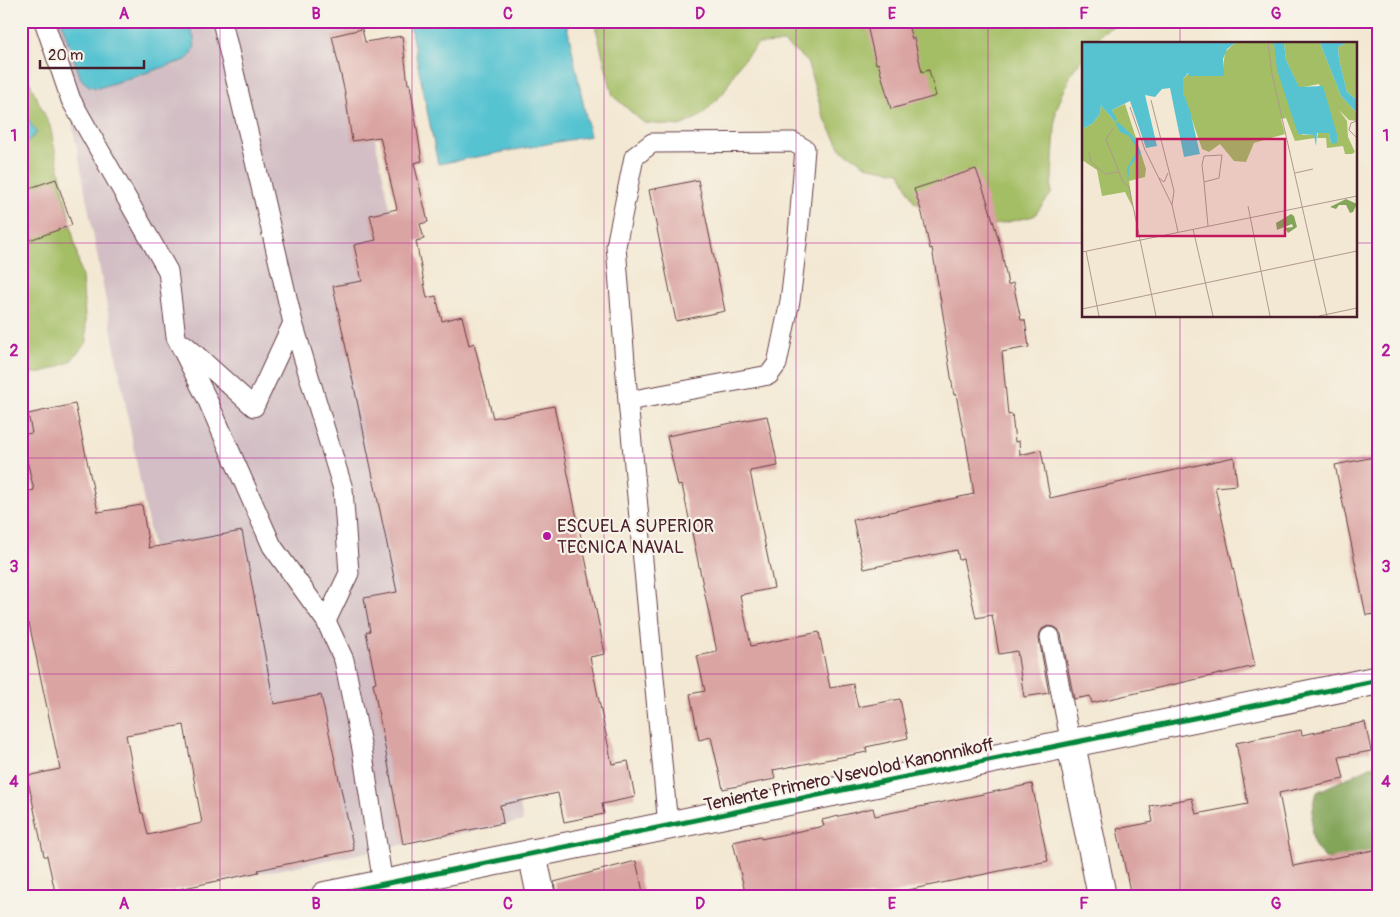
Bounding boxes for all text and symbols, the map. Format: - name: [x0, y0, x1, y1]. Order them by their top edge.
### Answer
- text: A: [119, 4, 130, 24]
- text: B: [311, 4, 321, 24]
- text: C: [503, 4, 513, 24]
- text: D: [695, 4, 705, 24]
- text: E: [888, 4, 897, 24]
- text: F: [1079, 4, 1089, 24]
- text: G: [1271, 4, 1282, 24]
- scale bar: [40, 38, 144, 70]
- inset map: [1082, 42, 1358, 318]
- text: 20 m: [48, 46, 83, 65]
- text: 1: [11, 126, 17, 146]
- text: 1: [1383, 126, 1389, 146]
- text: 2: [10, 341, 19, 361]
- text: 2: [1382, 341, 1391, 361]
- place label: ESCUELA SUPERIOR TECNICA NAVAL: [557, 515, 714, 559]
- marker: ESCUELA SUPERIOR TECNICA NAVAL: [541, 530, 553, 542]
- text: 3: [10, 557, 19, 577]
- text: 3: [1382, 557, 1391, 577]
- street label: Teniente Primero Vsevolod Kanonnikoff: [702, 733, 996, 817]
- text: 4: [9, 772, 19, 792]
- text: 4: [1381, 772, 1391, 792]
- text: A: [119, 894, 130, 914]
- text: B: [311, 894, 321, 914]
- text: C: [503, 894, 513, 914]
- text: D: [695, 894, 705, 914]
- text: E: [888, 894, 897, 914]
- text: F: [1079, 894, 1089, 914]
- text: G: [1271, 894, 1282, 914]

